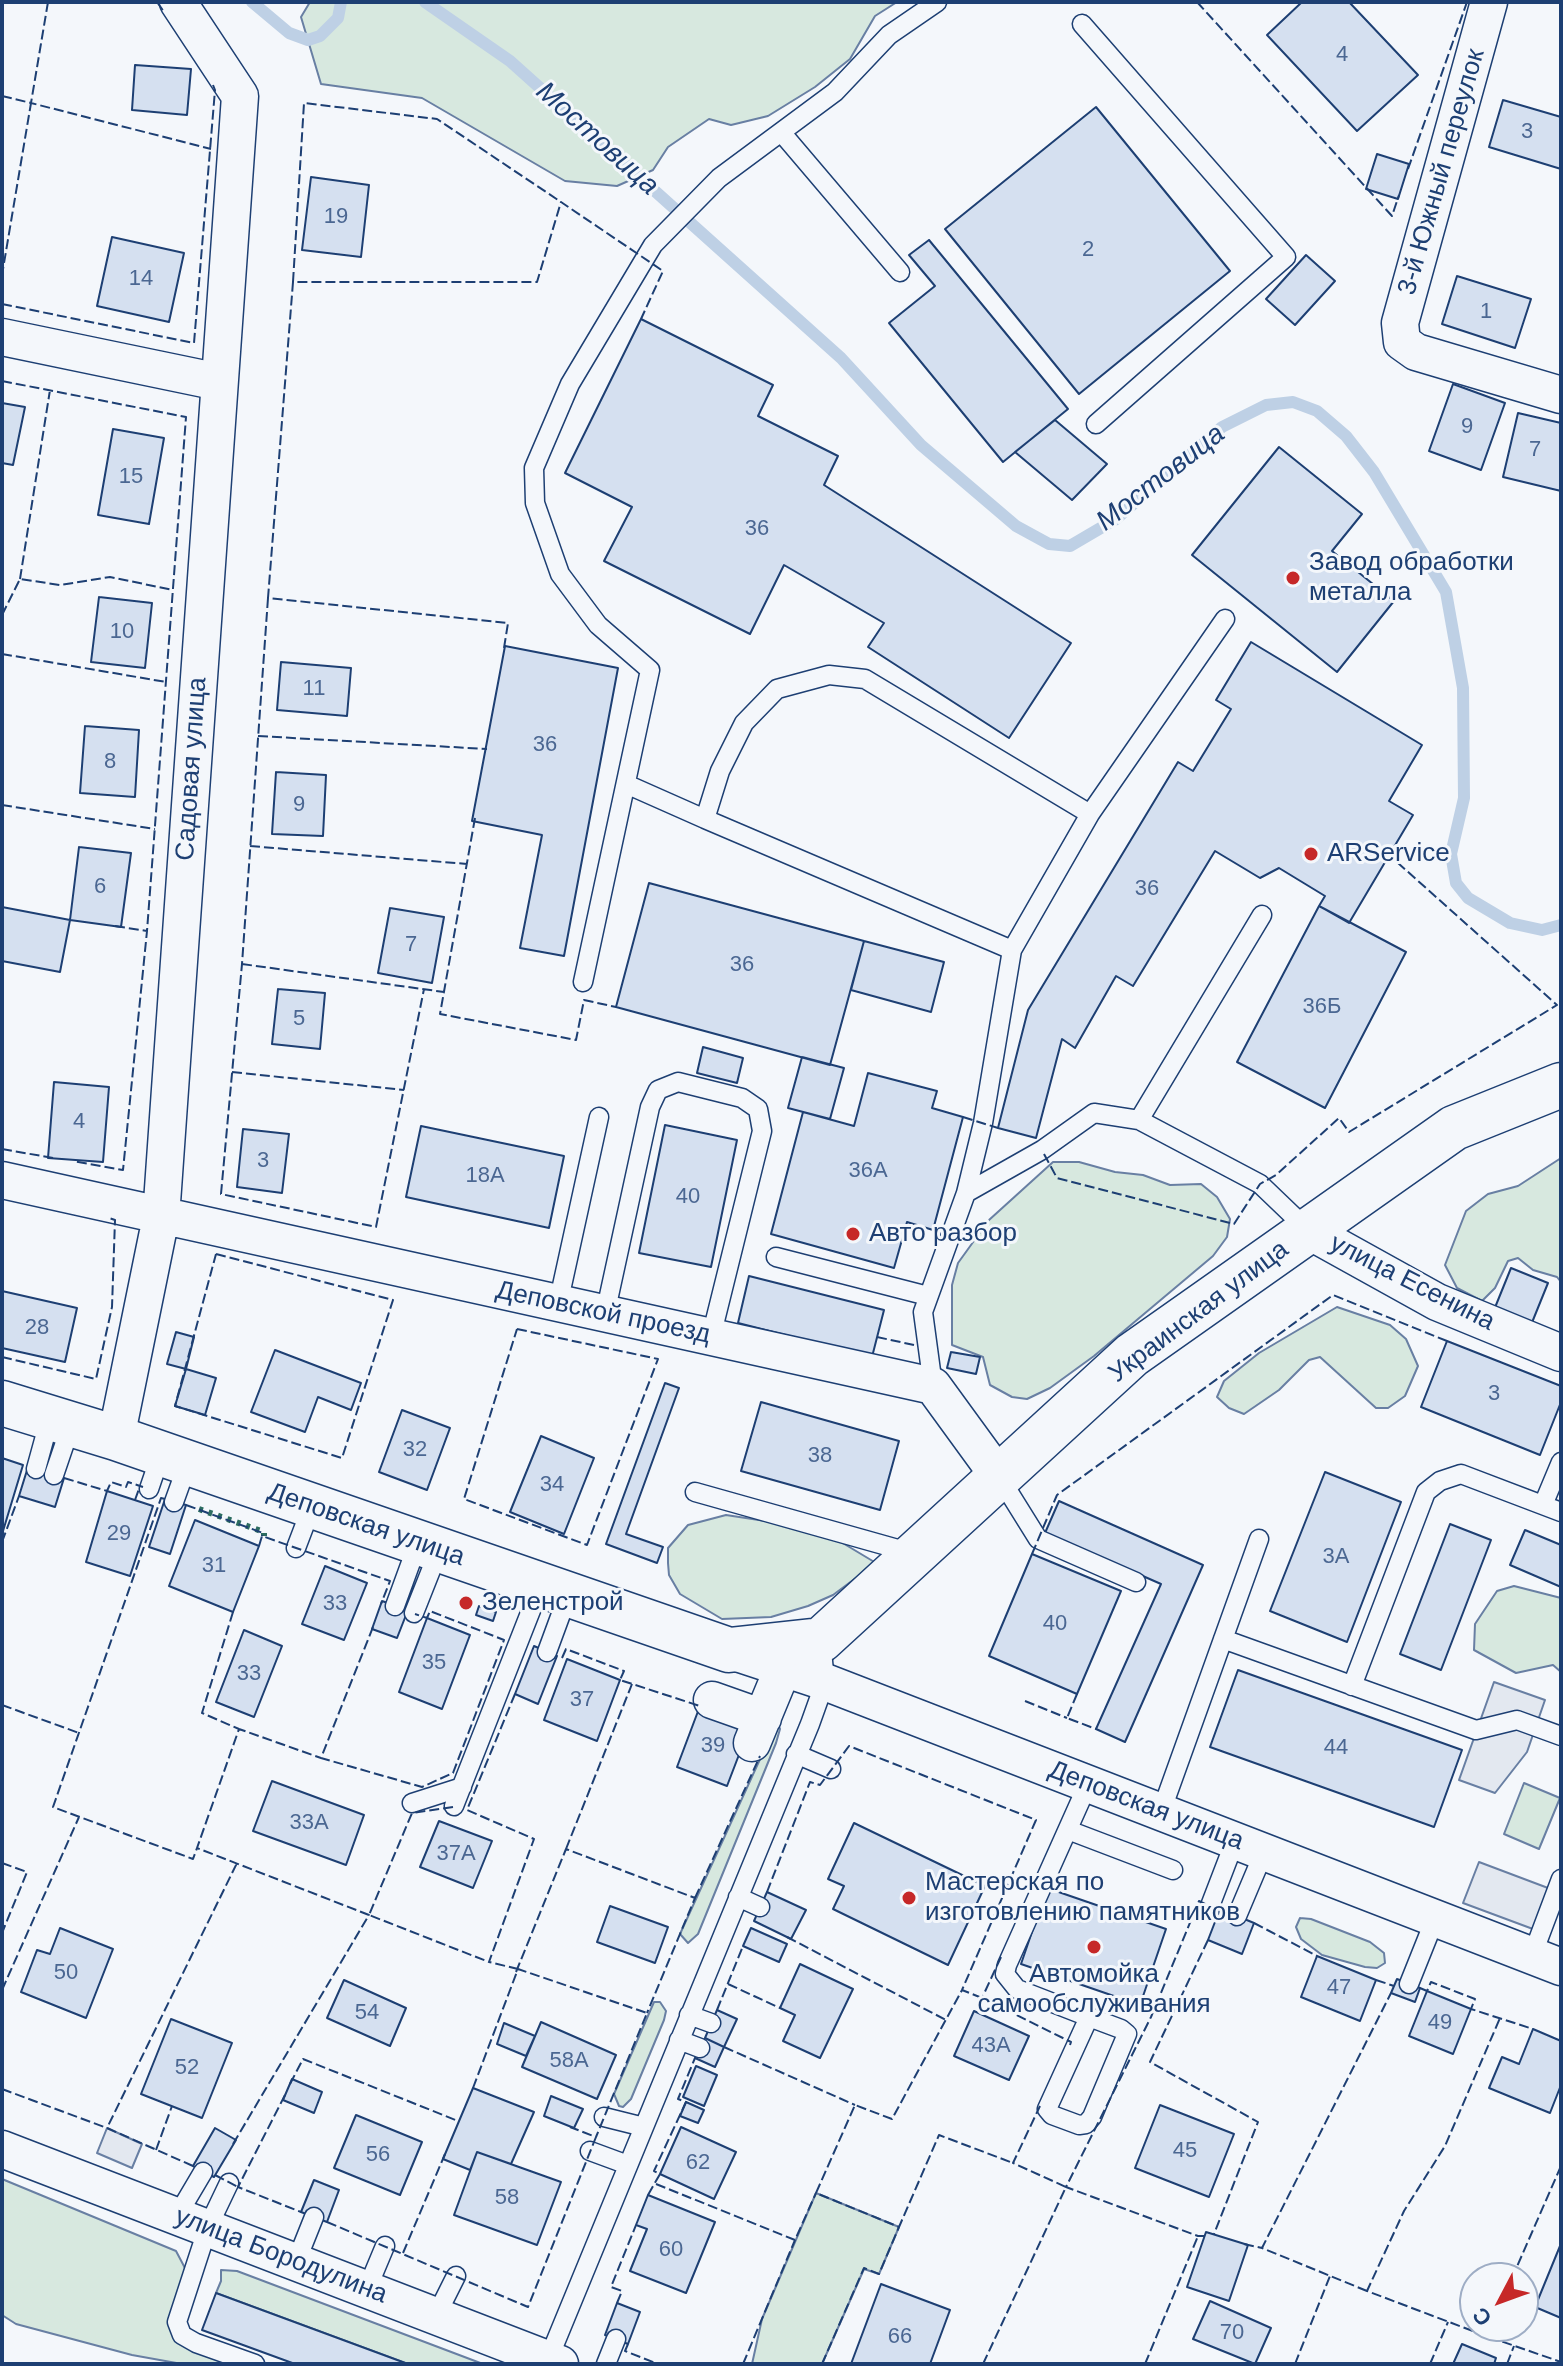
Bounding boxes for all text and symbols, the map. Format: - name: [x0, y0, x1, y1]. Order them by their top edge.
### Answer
- house number: 4: [1336, 42, 1348, 68]
- street label: 3-й Южный переулок: [1392, 46, 1492, 298]
- water label: Мостовица: [529, 75, 665, 203]
- house number: 3: [1521, 119, 1533, 145]
- house number: 19: [324, 204, 348, 230]
- house number: 2: [1082, 237, 1094, 263]
- house number: 14: [129, 266, 153, 292]
- house number: 1: [1480, 299, 1492, 325]
- house number: 9: [1461, 414, 1473, 440]
- water label: Мостовица: [1090, 417, 1232, 539]
- house number: 7: [1529, 437, 1541, 463]
- house number: 15: [119, 464, 143, 490]
- house number: 36: [745, 516, 769, 542]
- place label: Завод обработки металла: [1309, 547, 1514, 608]
- marker: Завод обработки металла: [1284, 569, 1302, 587]
- house number: 10: [110, 619, 134, 645]
- street label: Садовая улица: [170, 676, 214, 862]
- house number: 11: [303, 676, 325, 702]
- house number: 36: [533, 732, 557, 758]
- house number: 8: [104, 749, 116, 775]
- house number: 9: [293, 792, 305, 818]
- place label: ARService: [1327, 838, 1450, 870]
- marker: ARService: [1302, 845, 1320, 863]
- house number: 6: [94, 874, 106, 900]
- house number: 36: [1135, 876, 1159, 902]
- house number: 7: [405, 932, 417, 958]
- house number: 36: [730, 952, 754, 978]
- house number: 36Б: [1303, 994, 1341, 1020]
- house number: 5: [293, 1006, 305, 1032]
- house number: 4: [73, 1109, 85, 1135]
- house number: 3: [257, 1148, 269, 1174]
- house number: 36А: [848, 1158, 888, 1184]
- house number: 18А: [465, 1163, 505, 1189]
- house number: 40: [676, 1184, 700, 1210]
- place label: Авто разбор: [869, 1218, 1017, 1250]
- marker: Авто разбор: [844, 1225, 862, 1243]
- street label: улица Есенина: [1324, 1228, 1500, 1338]
- street label: Украинская улица: [1103, 1234, 1295, 1390]
- street label: Деповской проезд: [493, 1275, 713, 1351]
- house number: 28: [25, 1315, 49, 1341]
- house number: 3: [1488, 1381, 1500, 1407]
- house number: 32: [403, 1437, 427, 1463]
- house number: 38: [808, 1443, 832, 1469]
- house number: 34: [540, 1472, 564, 1498]
- street label: Деповская улица: [263, 1477, 469, 1573]
- house number: 29: [107, 1521, 131, 1547]
- house number: 3А: [1323, 1544, 1349, 1570]
- house number: 31: [202, 1553, 226, 1579]
- place label: Зеленстрой: [482, 1587, 624, 1619]
- house number: 33: [323, 1591, 347, 1617]
- marker: Зеленстрой: [457, 1594, 475, 1612]
- house number: 40: [1043, 1611, 1067, 1637]
- house number: 35: [422, 1650, 446, 1676]
- house number: 33: [237, 1661, 261, 1687]
- house number: 37: [570, 1687, 594, 1713]
- house number: 39: [701, 1733, 725, 1759]
- house number: 44: [1324, 1735, 1348, 1761]
- street label: Деповская улица: [1044, 1754, 1248, 1858]
- house number: 33А: [289, 1810, 329, 1836]
- house number: 37А: [436, 1841, 476, 1867]
- place label: Мастерская по изготовлению памятников: [925, 1867, 1240, 1928]
- marker: Мастерская по изготовлению памятников: [900, 1889, 918, 1907]
- marker: Автомойка самообслуживания: [1085, 1938, 1103, 1956]
- place label: Автомойка самообслуживания: [977, 1959, 1211, 2020]
- house number: 50: [54, 1960, 78, 1986]
- house number: 47: [1327, 1975, 1351, 2001]
- house number: 54: [355, 2000, 379, 2026]
- house number: 49: [1428, 2010, 1452, 2036]
- house number: 43А: [971, 2033, 1011, 2059]
- house number: 58А: [549, 2048, 589, 2074]
- house number: 52: [175, 2055, 199, 2081]
- house number: 45: [1173, 2138, 1197, 2164]
- house number: 56: [366, 2142, 390, 2168]
- house number: 62: [686, 2150, 710, 2176]
- house number: 58: [495, 2185, 519, 2211]
- street label: улица Бородулина: [171, 2201, 391, 2311]
- house number: 60: [659, 2237, 683, 2263]
- north arrow: [1459, 2262, 1539, 2342]
- text: С: [1467, 2303, 1497, 2331]
- house number: 70: [1220, 2320, 1244, 2346]
- house number: 66: [888, 2324, 912, 2350]

